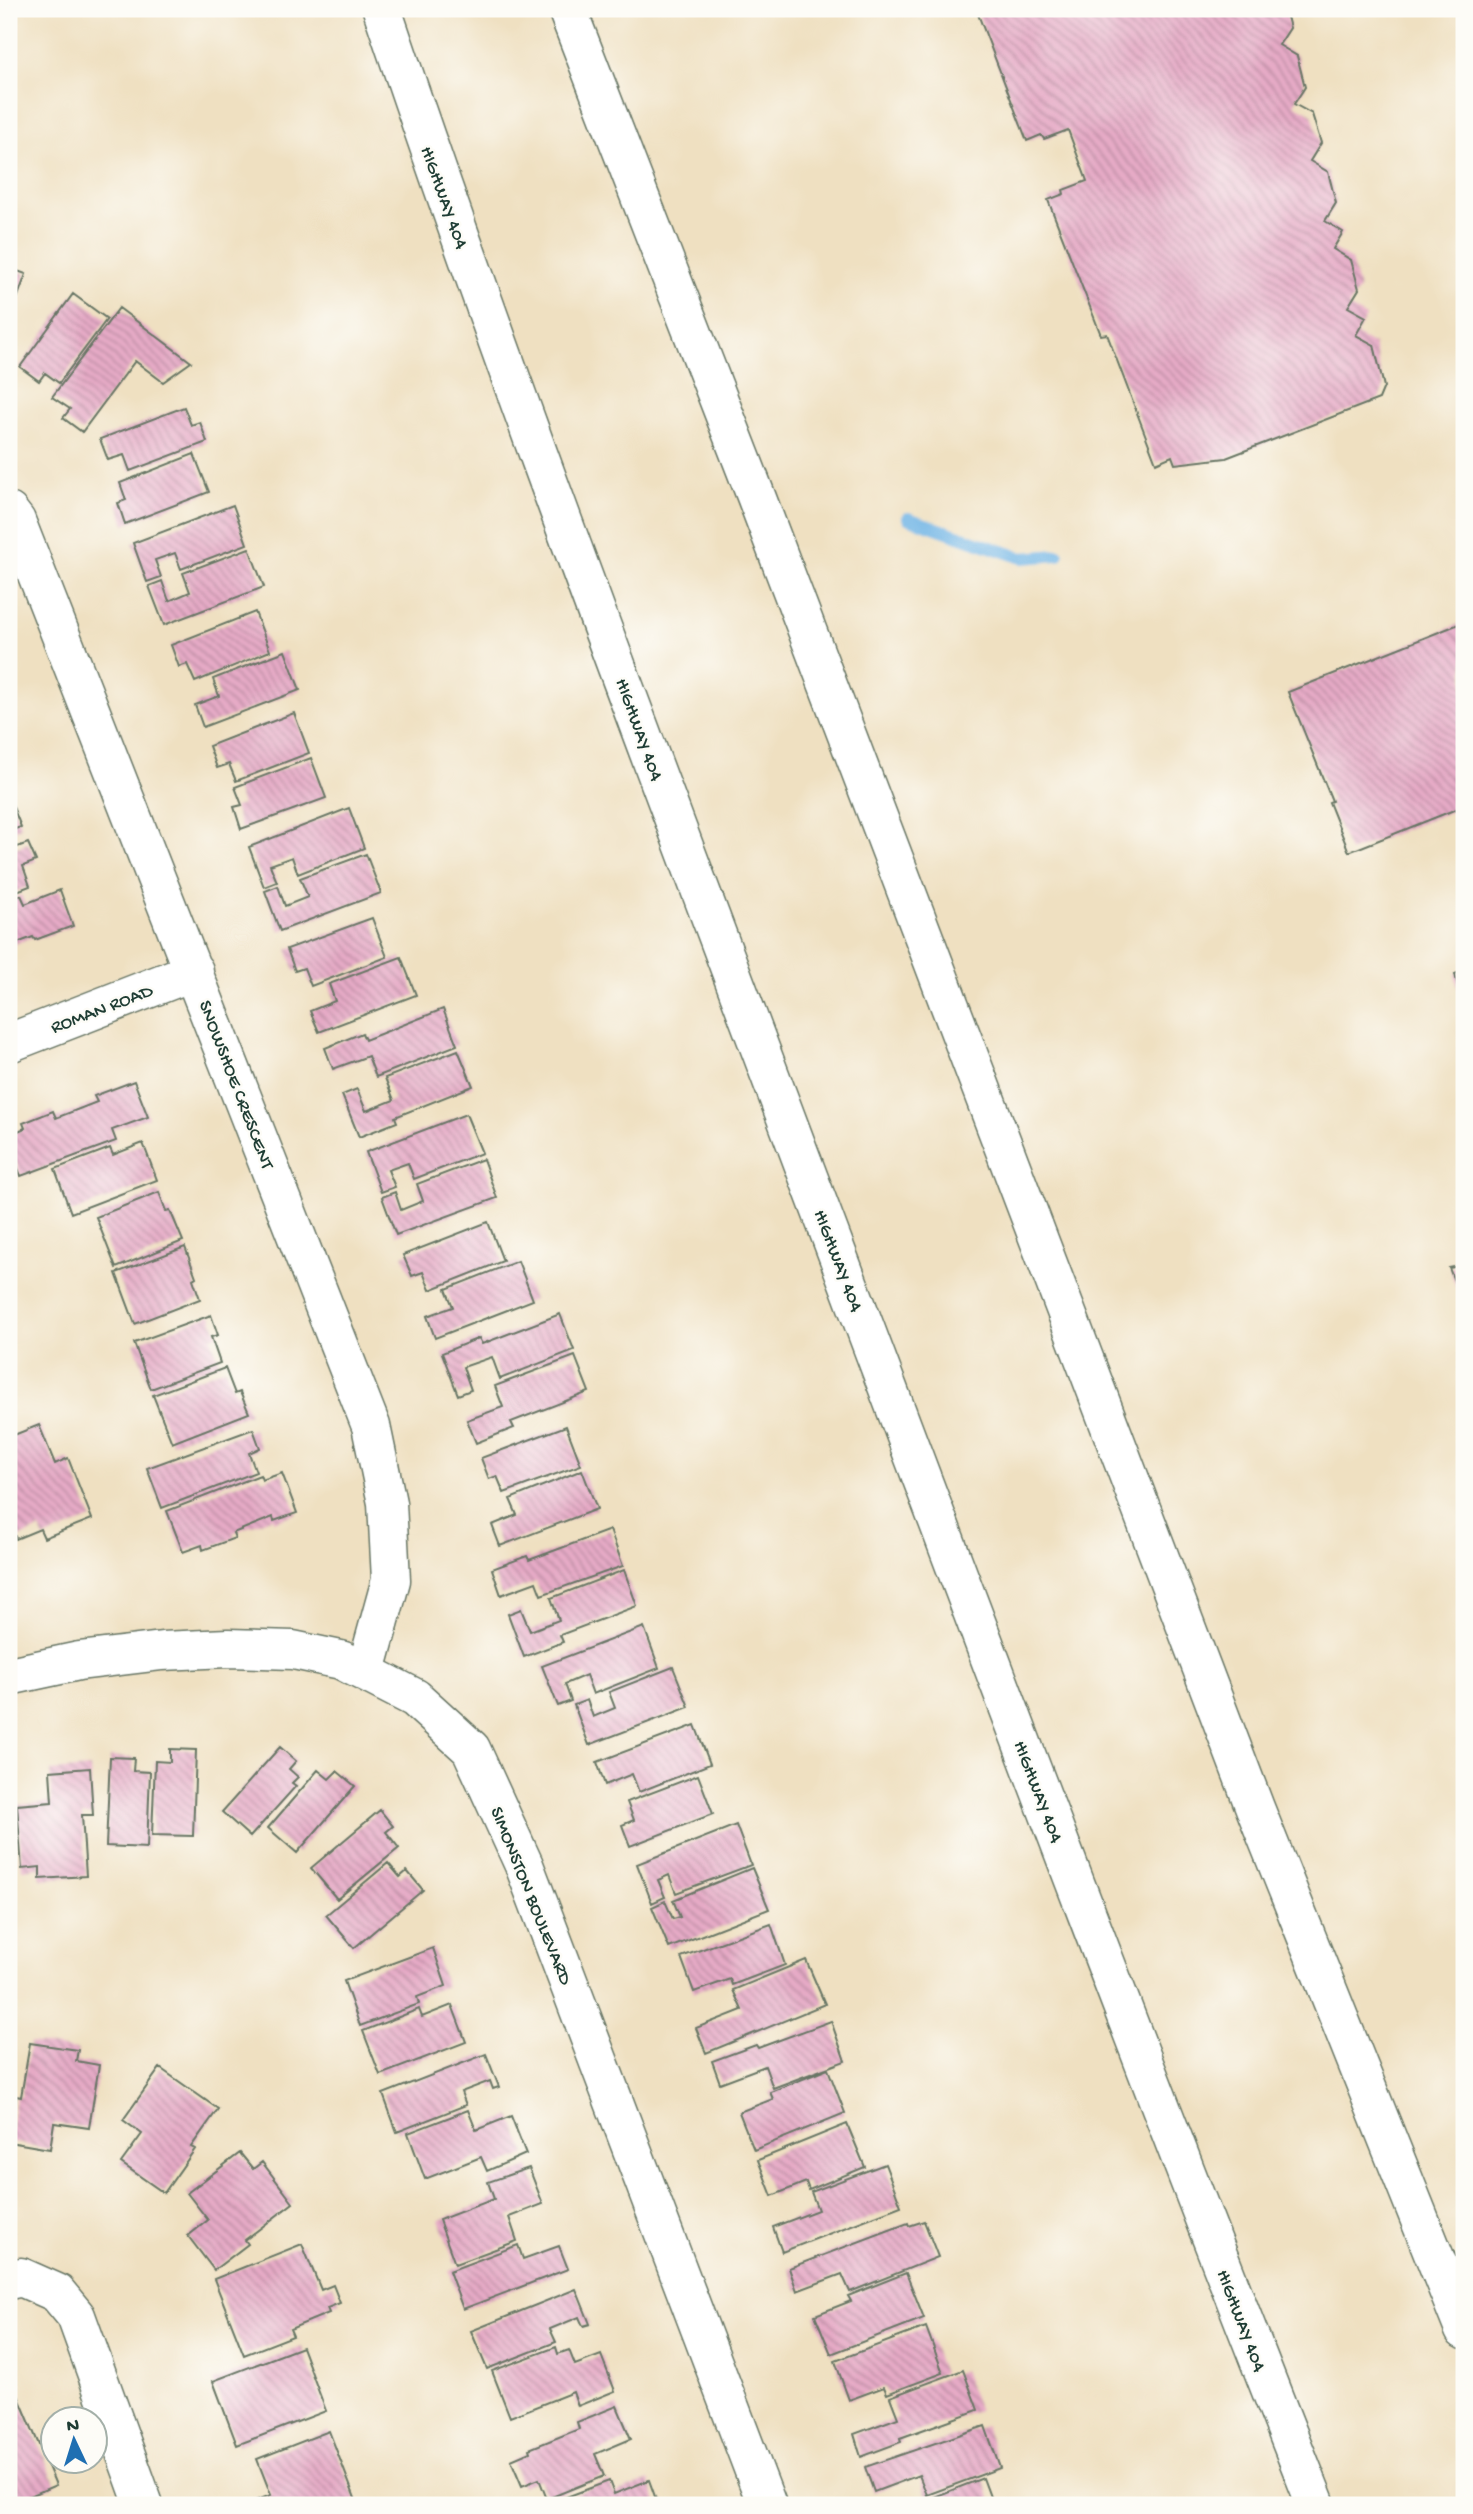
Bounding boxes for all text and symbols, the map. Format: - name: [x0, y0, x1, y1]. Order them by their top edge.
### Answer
- street label: HIGHWAY 404: [413, 144, 472, 253]
- street label: HIGHWAY 404: [608, 676, 667, 785]
- street label: ROMAN ROAD: [48, 980, 157, 1040]
- street label: SNOWSHOE CRESCENT: [192, 998, 278, 1174]
- street label: HIGHWAY 404: [807, 1207, 867, 1316]
- street label: HIGHWAY 404: [1007, 1738, 1067, 1847]
- street label: SIMONSTON BOULEVARD: [484, 1804, 576, 1989]
- street label: HIGHWAY 404: [1210, 2267, 1270, 2376]
- north arrow: [38, 2406, 108, 2476]
- text: N: [66, 2415, 80, 2438]

